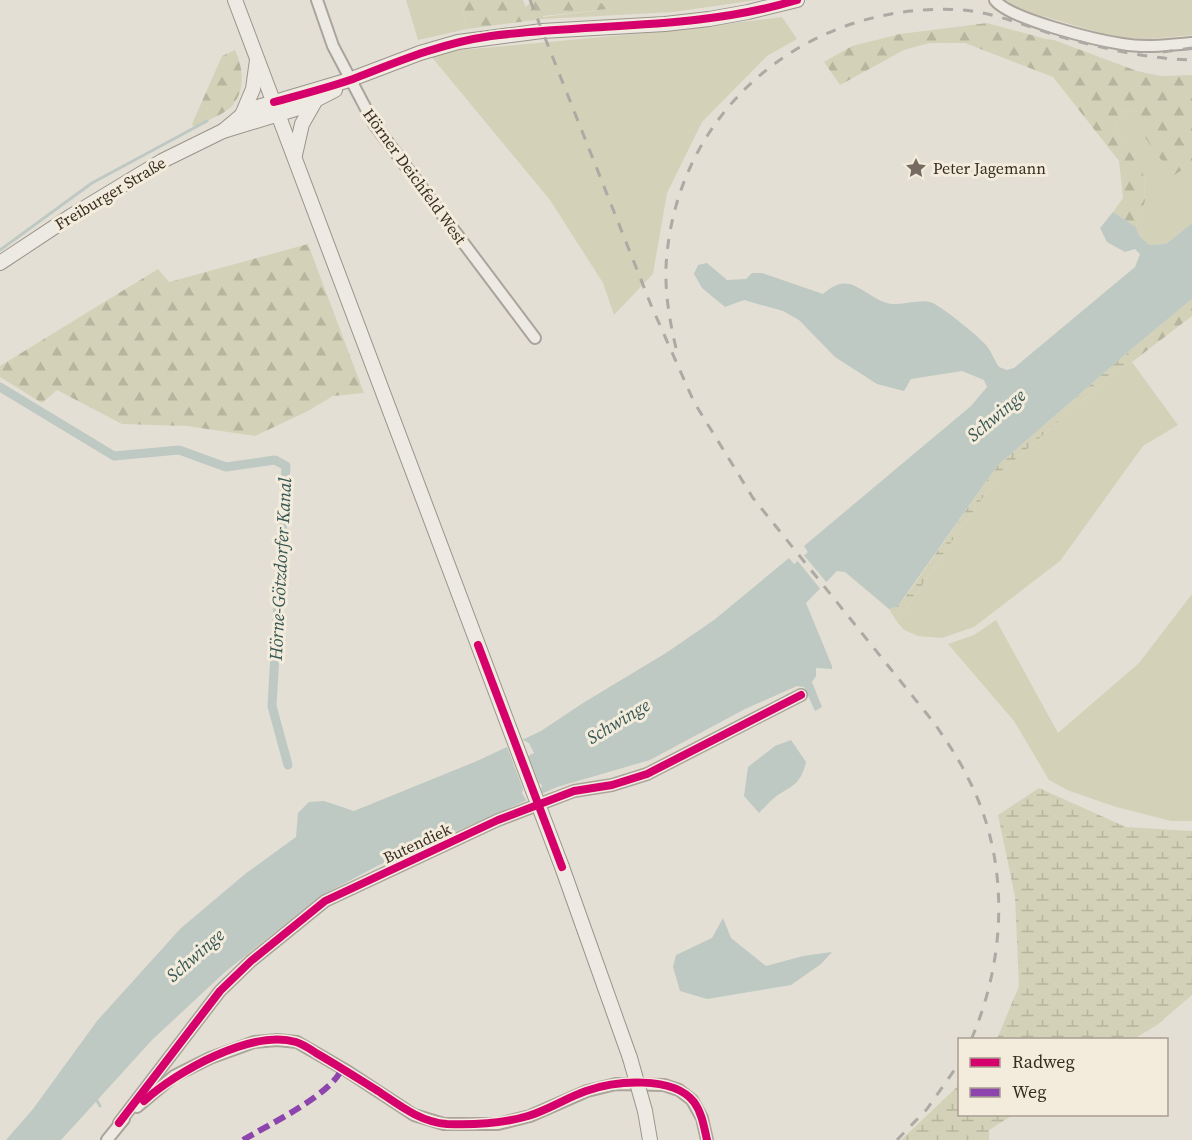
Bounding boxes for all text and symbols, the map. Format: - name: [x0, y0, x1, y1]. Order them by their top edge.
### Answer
- street label: Hörner Deichfeld West: [358, 104, 472, 249]
- street label: Freiburger Straße: [50, 151, 170, 235]
- place icon: Peter Jagemann: [904, 156, 928, 180]
- place label: Peter Jagemann: [933, 157, 1046, 179]
- water label: Schwinge: [961, 383, 1031, 447]
- water label: Hörne-Götzdorfer Kanal: [263, 477, 297, 662]
- water label: Schwinge: [582, 692, 655, 750]
- street label: Butendiek: [379, 818, 455, 868]
- water label: Schwinge: [161, 922, 230, 987]
- legend: [958, 1038, 1168, 1116]
- text: Radweg: [1012, 1049, 1075, 1074]
- text: Weg: [1012, 1079, 1047, 1104]

